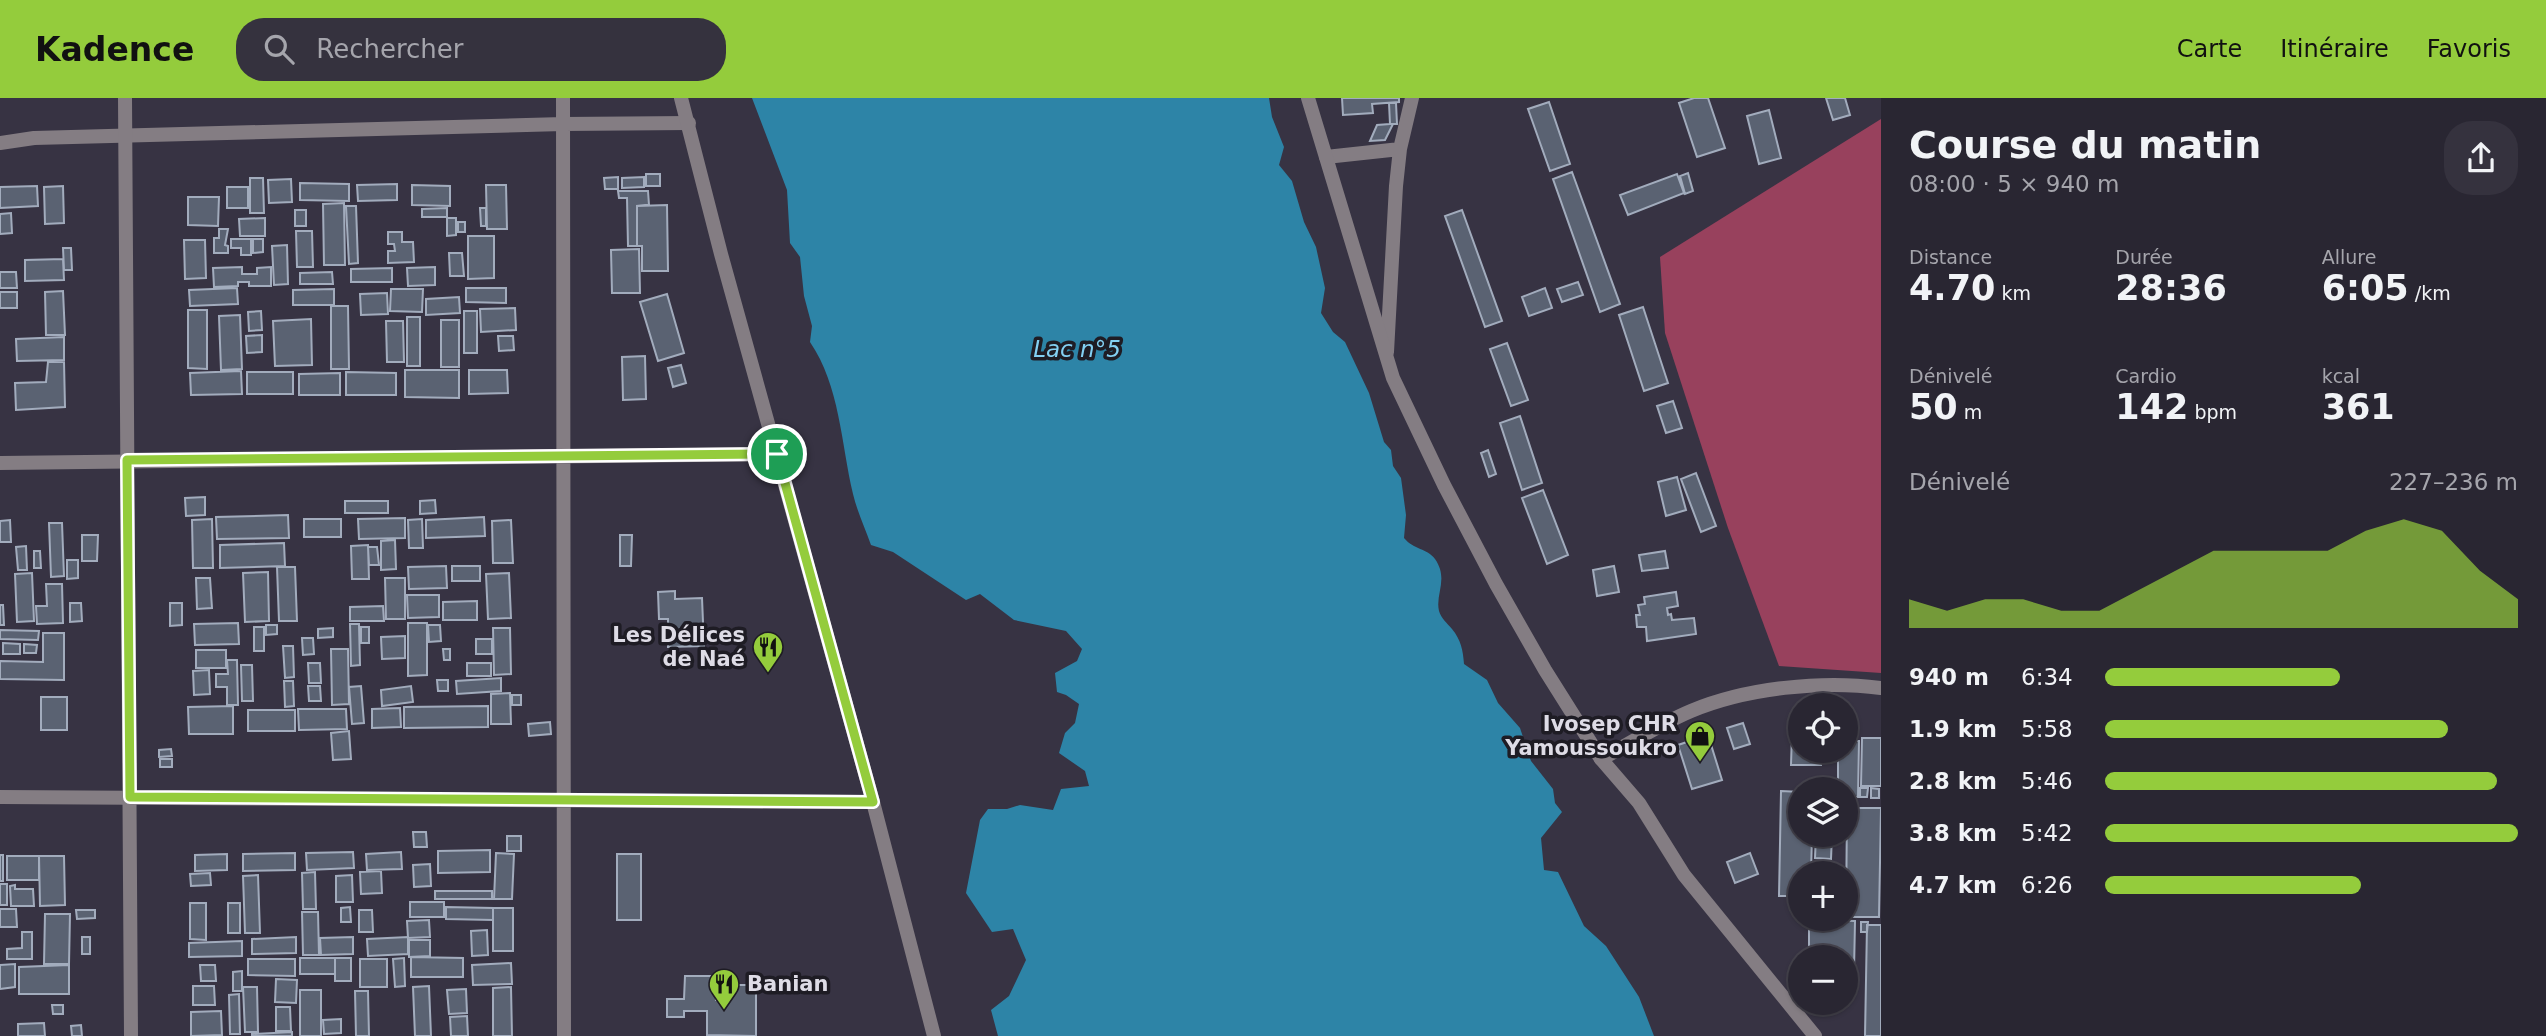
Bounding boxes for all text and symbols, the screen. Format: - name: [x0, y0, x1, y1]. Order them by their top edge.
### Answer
- search box: [236, 18, 726, 81]
- text: Kadence: [35, 30, 194, 69]
- icon: search: [260, 30, 298, 68]
- text: Rechercher: [316, 34, 464, 64]
- text: Carte: [2177, 35, 2242, 63]
- text: Itinéraire: [2280, 35, 2389, 63]
- text: Favoris: [2427, 35, 2511, 63]
- button: share: [2444, 121, 2518, 195]
- text: Course du matin: [1909, 123, 2261, 167]
- text: 08:00 · 5 × 940 m: [1909, 171, 2119, 197]
- text: Distance: [1909, 246, 1992, 268]
- text: Durée: [2115, 246, 2173, 268]
- text: Allure: [2322, 246, 2376, 268]
- text: 4.70: [1909, 268, 1995, 308]
- text: 28:36: [2115, 268, 2227, 308]
- text: 6:05: [2322, 268, 2409, 308]
- text: km: [1995, 282, 2031, 304]
- text: /km: [2409, 282, 2451, 304]
- water label: Lac n°5: [1033, 336, 1121, 362]
- text: Dénivelé: [1909, 365, 1993, 387]
- text: Cardio: [2115, 365, 2177, 387]
- text: kcal: [2322, 365, 2360, 387]
- text: 50: [1909, 387, 1958, 427]
- text: 142: [2115, 387, 2188, 427]
- text: 361: [2322, 387, 2395, 427]
- text: m: [1958, 401, 1982, 423]
- text: bpm: [2188, 401, 2237, 423]
- pin: [747, 424, 807, 484]
- icon: arrive: [758, 435, 796, 473]
- text: Dénivelé: [1909, 469, 2010, 495]
- text: 227–236 m: [2389, 469, 2518, 495]
- place label: Les Délices de Naé: [612, 623, 745, 671]
- restaurant icon: Les Délices de Naé: [751, 630, 785, 674]
- text: 940 m: [1909, 664, 1989, 690]
- text: 6:34: [2021, 664, 2073, 690]
- map controls: [1788, 693, 1858, 1015]
- button: locate: [1788, 693, 1858, 763]
- place label: Ivosep CHR Yamoussoukro: [1504, 712, 1677, 760]
- text: 1.9 km: [1909, 716, 1997, 742]
- text: 5:58: [2021, 716, 2073, 742]
- shop icon: Ivosep CHR Yamoussoukro: [1683, 719, 1717, 763]
- text: 2.8 km: [1909, 768, 1997, 794]
- text: 5:46: [2021, 768, 2073, 794]
- button: layers: [1788, 777, 1858, 847]
- text: 3.8 km: [1909, 820, 1997, 846]
- text: 5:42: [2021, 820, 2073, 846]
- button: +: [1788, 861, 1858, 931]
- text: 4.7 km: [1909, 872, 1997, 898]
- text: 6:26: [2021, 872, 2073, 898]
- button: −: [1788, 945, 1858, 1015]
- restaurant icon: Banian: [707, 967, 741, 1011]
- place label: Banian: [747, 972, 828, 996]

